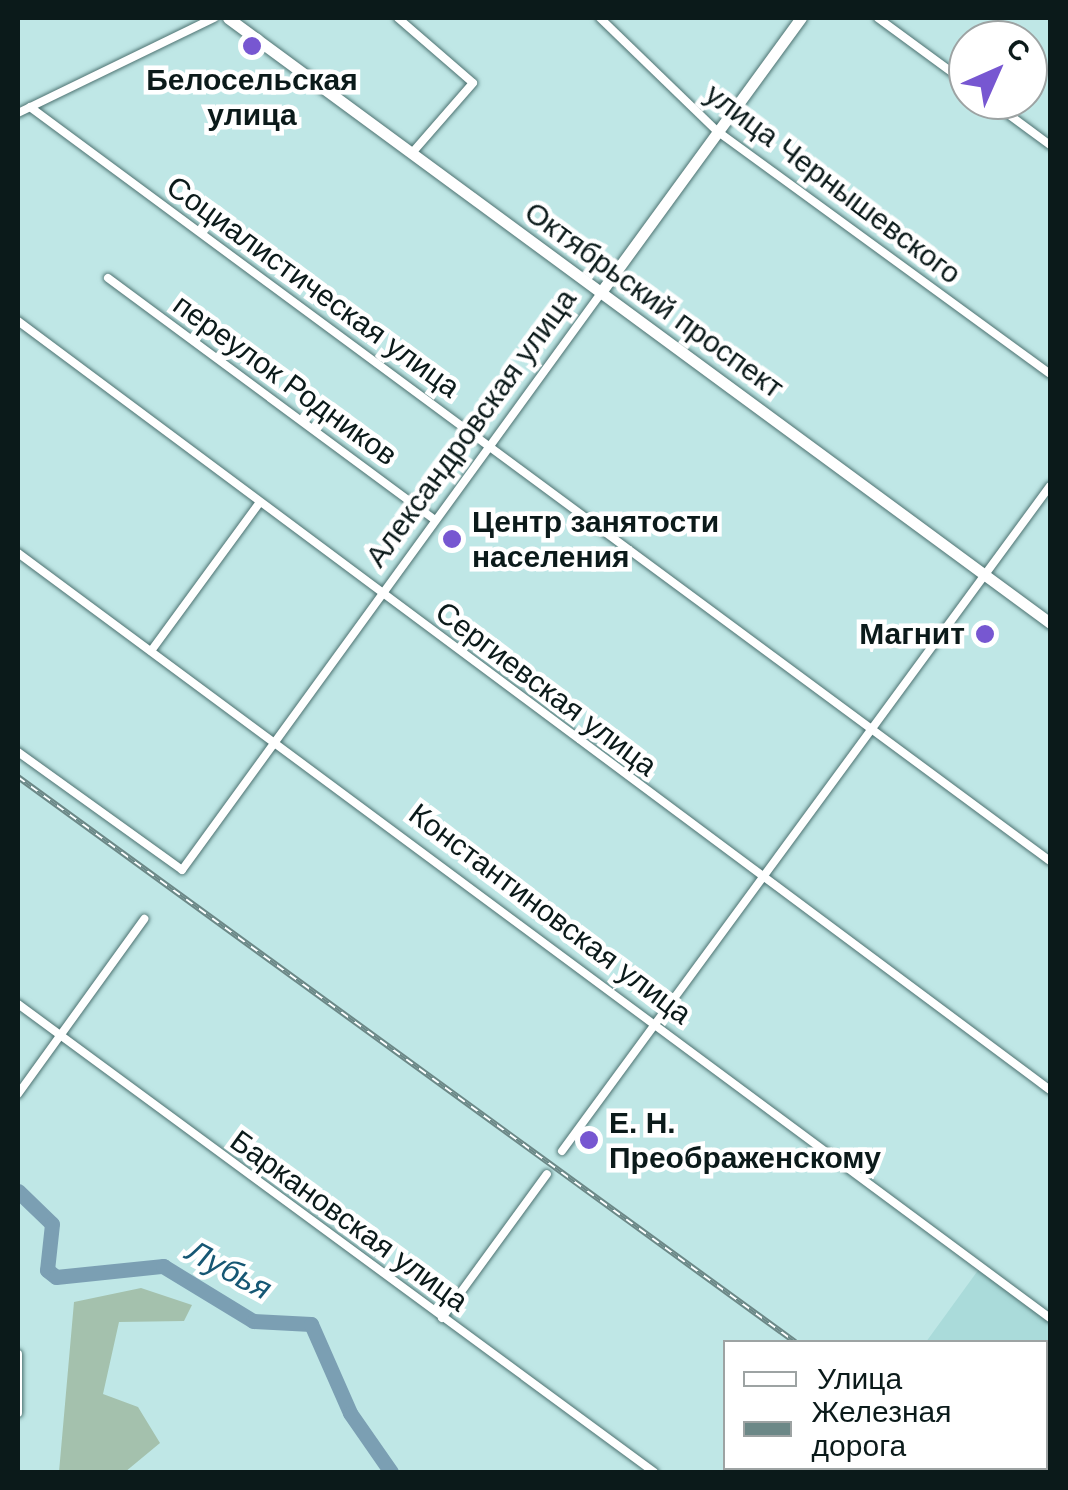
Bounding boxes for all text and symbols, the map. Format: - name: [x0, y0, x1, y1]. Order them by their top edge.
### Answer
- north arrow: [948, 20, 1048, 120]
- text: С: [1000, 32, 1036, 68]
- marker: Белосельская улица: [241, 35, 263, 57]
- place label: Белосельская улица: [146, 62, 358, 132]
- street label: улица Чернышевского: [698, 76, 968, 292]
- street label: Социалистическая улица: [159, 169, 467, 405]
- street label: Октябрьский проспект: [518, 194, 790, 406]
- street label: Александровская улица: [358, 282, 584, 574]
- street label: переулок Родников: [166, 287, 404, 473]
- place label: Центр занятости населения: [472, 504, 719, 574]
- marker: Центр занятости населения: [441, 528, 463, 550]
- street label: Сергиевская улица: [428, 594, 664, 784]
- place label: Магнит: [859, 616, 965, 652]
- marker: Магнит: [974, 623, 996, 645]
- street label: Константиновская улица: [402, 796, 698, 1032]
- place label: Е. Н. Преображенскому: [609, 1105, 881, 1176]
- street label: Баркановская улица: [223, 1123, 475, 1319]
- marker: Е. Н. Преображенскому: [578, 1129, 600, 1151]
- water label: Лубья: [180, 1232, 278, 1308]
- legend: [723, 1340, 1048, 1470]
- text: Улица: [817, 1362, 902, 1395]
- text: Железная дорога: [812, 1395, 951, 1462]

